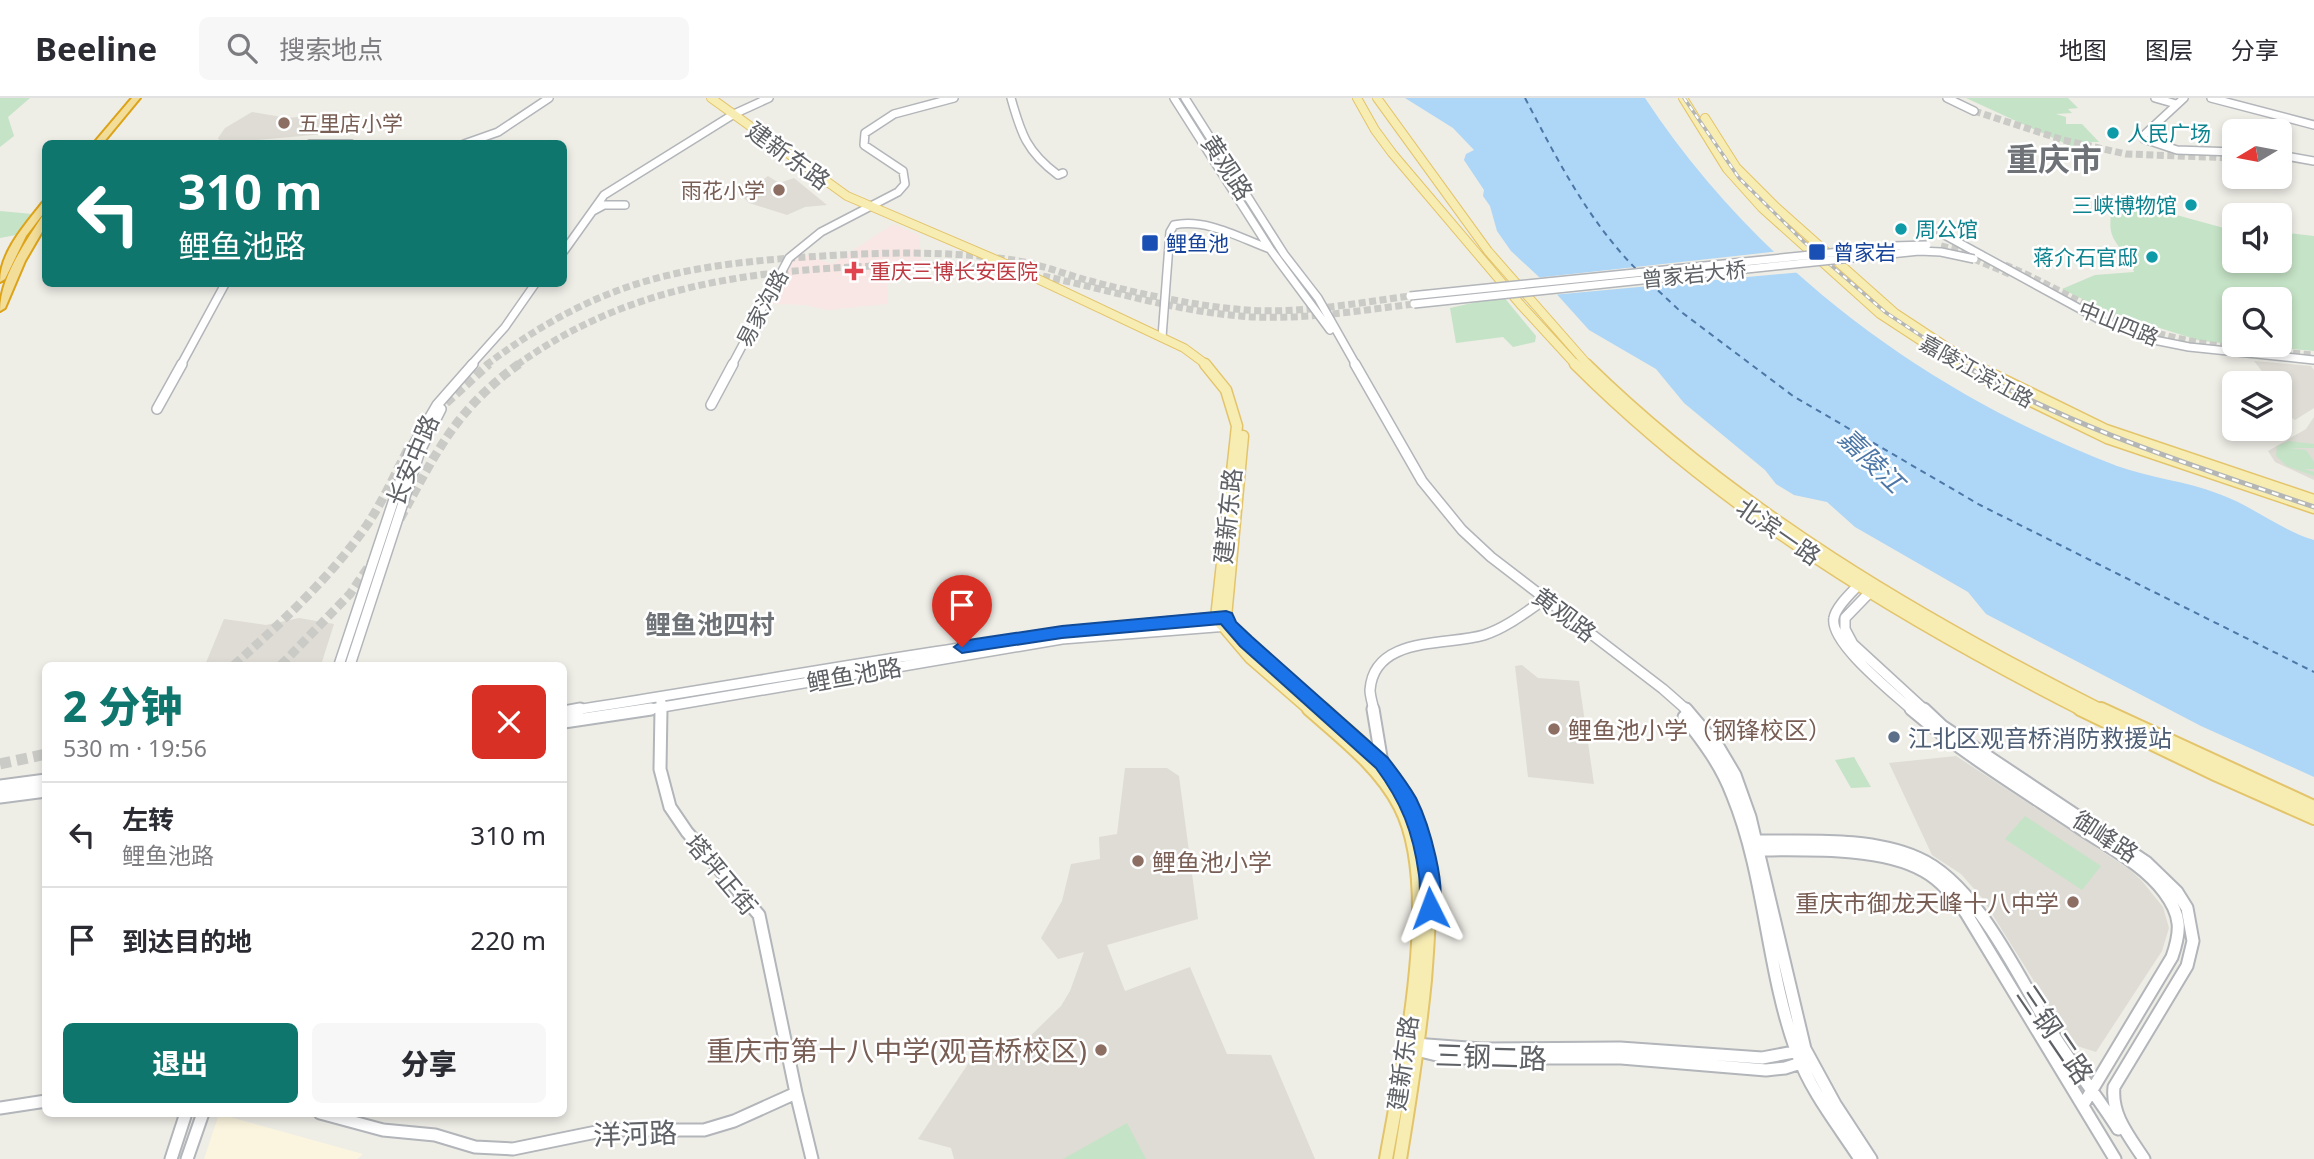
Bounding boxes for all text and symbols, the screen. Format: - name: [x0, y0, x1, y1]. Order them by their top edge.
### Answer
- search box: [199, 17, 689, 80]
- text: Beeline: [35, 26, 157, 71]
- icon: search: [223, 29, 261, 67]
- text: 搜索地点: [279, 31, 383, 67]
- text: 地图: [2059, 33, 2107, 66]
- text: 图层: [2145, 33, 2193, 66]
- text: 分享: [2231, 33, 2279, 66]
- place label: 五里店小学: [298, 109, 403, 137]
- street label: 建新东路: [740, 113, 838, 197]
- marker: 五里店小学: [276, 115, 292, 131]
- place label: 人民广场: [2127, 119, 2211, 147]
- north arrow: [2222, 119, 2292, 189]
- map controls: [2222, 119, 2292, 441]
- marker: 人民广场: [2105, 125, 2121, 141]
- street label: 黄观路: [1195, 128, 1261, 206]
- district label: 重庆市: [2006, 137, 2102, 180]
- text: 310 m: [178, 158, 323, 224]
- icon: left: [63, 168, 154, 259]
- place label: 雨花小学: [681, 176, 765, 204]
- marker: 雨花小学: [771, 182, 787, 198]
- place label: 三峡博物馆: [2072, 191, 2177, 219]
- marker: 三峡博物馆: [2183, 197, 2199, 213]
- button: sound: [2222, 203, 2292, 273]
- place label: 周公馆: [1915, 215, 1978, 243]
- marker: 周公馆: [1893, 221, 1909, 237]
- text: 鲤鱼池路: [178, 224, 306, 267]
- place label: 鲤鱼池: [1166, 229, 1229, 257]
- marker: 鲤鱼池: [1140, 233, 1160, 253]
- place label: 曾家岩: [1833, 238, 1896, 266]
- marker: 曾家岩: [1807, 242, 1827, 262]
- place label: 蒋介石官邸: [2033, 243, 2138, 271]
- marker: 蒋介石官邸: [2144, 249, 2160, 265]
- street label: 曾家岩大桥: [1640, 255, 1748, 293]
- place label: 重庆三博长安医院: [870, 257, 1038, 285]
- marker: 重庆三博长安医院: [844, 261, 864, 281]
- street label: 易家沟路: [730, 264, 794, 352]
- button: search: [2222, 287, 2292, 357]
- street label: 中山四路: [2075, 294, 2163, 352]
- street label: 嘉陵江滨江路: [1915, 328, 2039, 414]
- button: layers: [2222, 371, 2292, 441]
- street label: 长安中路: [378, 409, 446, 511]
- water label: 嘉陵江: [1831, 420, 1915, 502]
- street label: 建新东路: [1206, 467, 1248, 565]
- street label: 北滨一路: [1730, 490, 1828, 572]
- pin: [932, 575, 992, 647]
- street label: 黄观路: [1526, 579, 1604, 649]
- icon: arrive: [943, 586, 981, 624]
- district label: 鲤鱼池四村: [645, 606, 775, 642]
- street label: 鲤鱼池路: [804, 649, 904, 699]
- text: 2 分钟: [63, 677, 182, 734]
- button: close: [472, 685, 546, 759]
- place label: 鲤鱼池小学（钢锋校区）: [1568, 713, 1832, 746]
- marker: 鲤鱼池小学（钢锋校区）: [1546, 721, 1562, 737]
- place label: 江北区观音桥消防救援站: [1908, 721, 2172, 754]
- marker: 江北区观音桥消防救援站: [1886, 729, 1902, 745]
- text: 530 m · 19:56: [63, 732, 207, 764]
- text: 左转: [122, 801, 174, 837]
- street label: 御峰路: [2067, 803, 2145, 869]
- icon: left: [63, 816, 101, 854]
- text: 310 m: [470, 817, 546, 853]
- street label: 塔坪正街: [679, 827, 765, 921]
- text: 鲤鱼池路: [122, 839, 214, 871]
- place label: 鲤鱼池小学: [1152, 845, 1272, 878]
- marker: 鲤鱼池小学: [1130, 853, 1146, 869]
- position arrow: [1393, 871, 1467, 945]
- place label: 重庆市御龙天峰十八中学: [1795, 886, 2059, 919]
- marker: 重庆市御龙天峰十八中学: [2065, 894, 2081, 910]
- icon: arrive: [63, 921, 101, 959]
- text: 220 m: [470, 922, 546, 958]
- text: 到达目的地: [122, 923, 252, 959]
- street label: 三钢二路: [2009, 977, 2103, 1091]
- street label: 建新东路: [1379, 1013, 1425, 1113]
- button: 退出: [63, 1023, 298, 1103]
- button: 分享: [312, 1023, 546, 1103]
- place label: 重庆市第十八中学(观音桥校区): [706, 1031, 1087, 1069]
- street label: 三钢二路: [1434, 1035, 1548, 1077]
- marker: 重庆市第十八中学(观音桥校区): [1093, 1042, 1109, 1058]
- street label: 洋河路: [592, 1113, 678, 1153]

